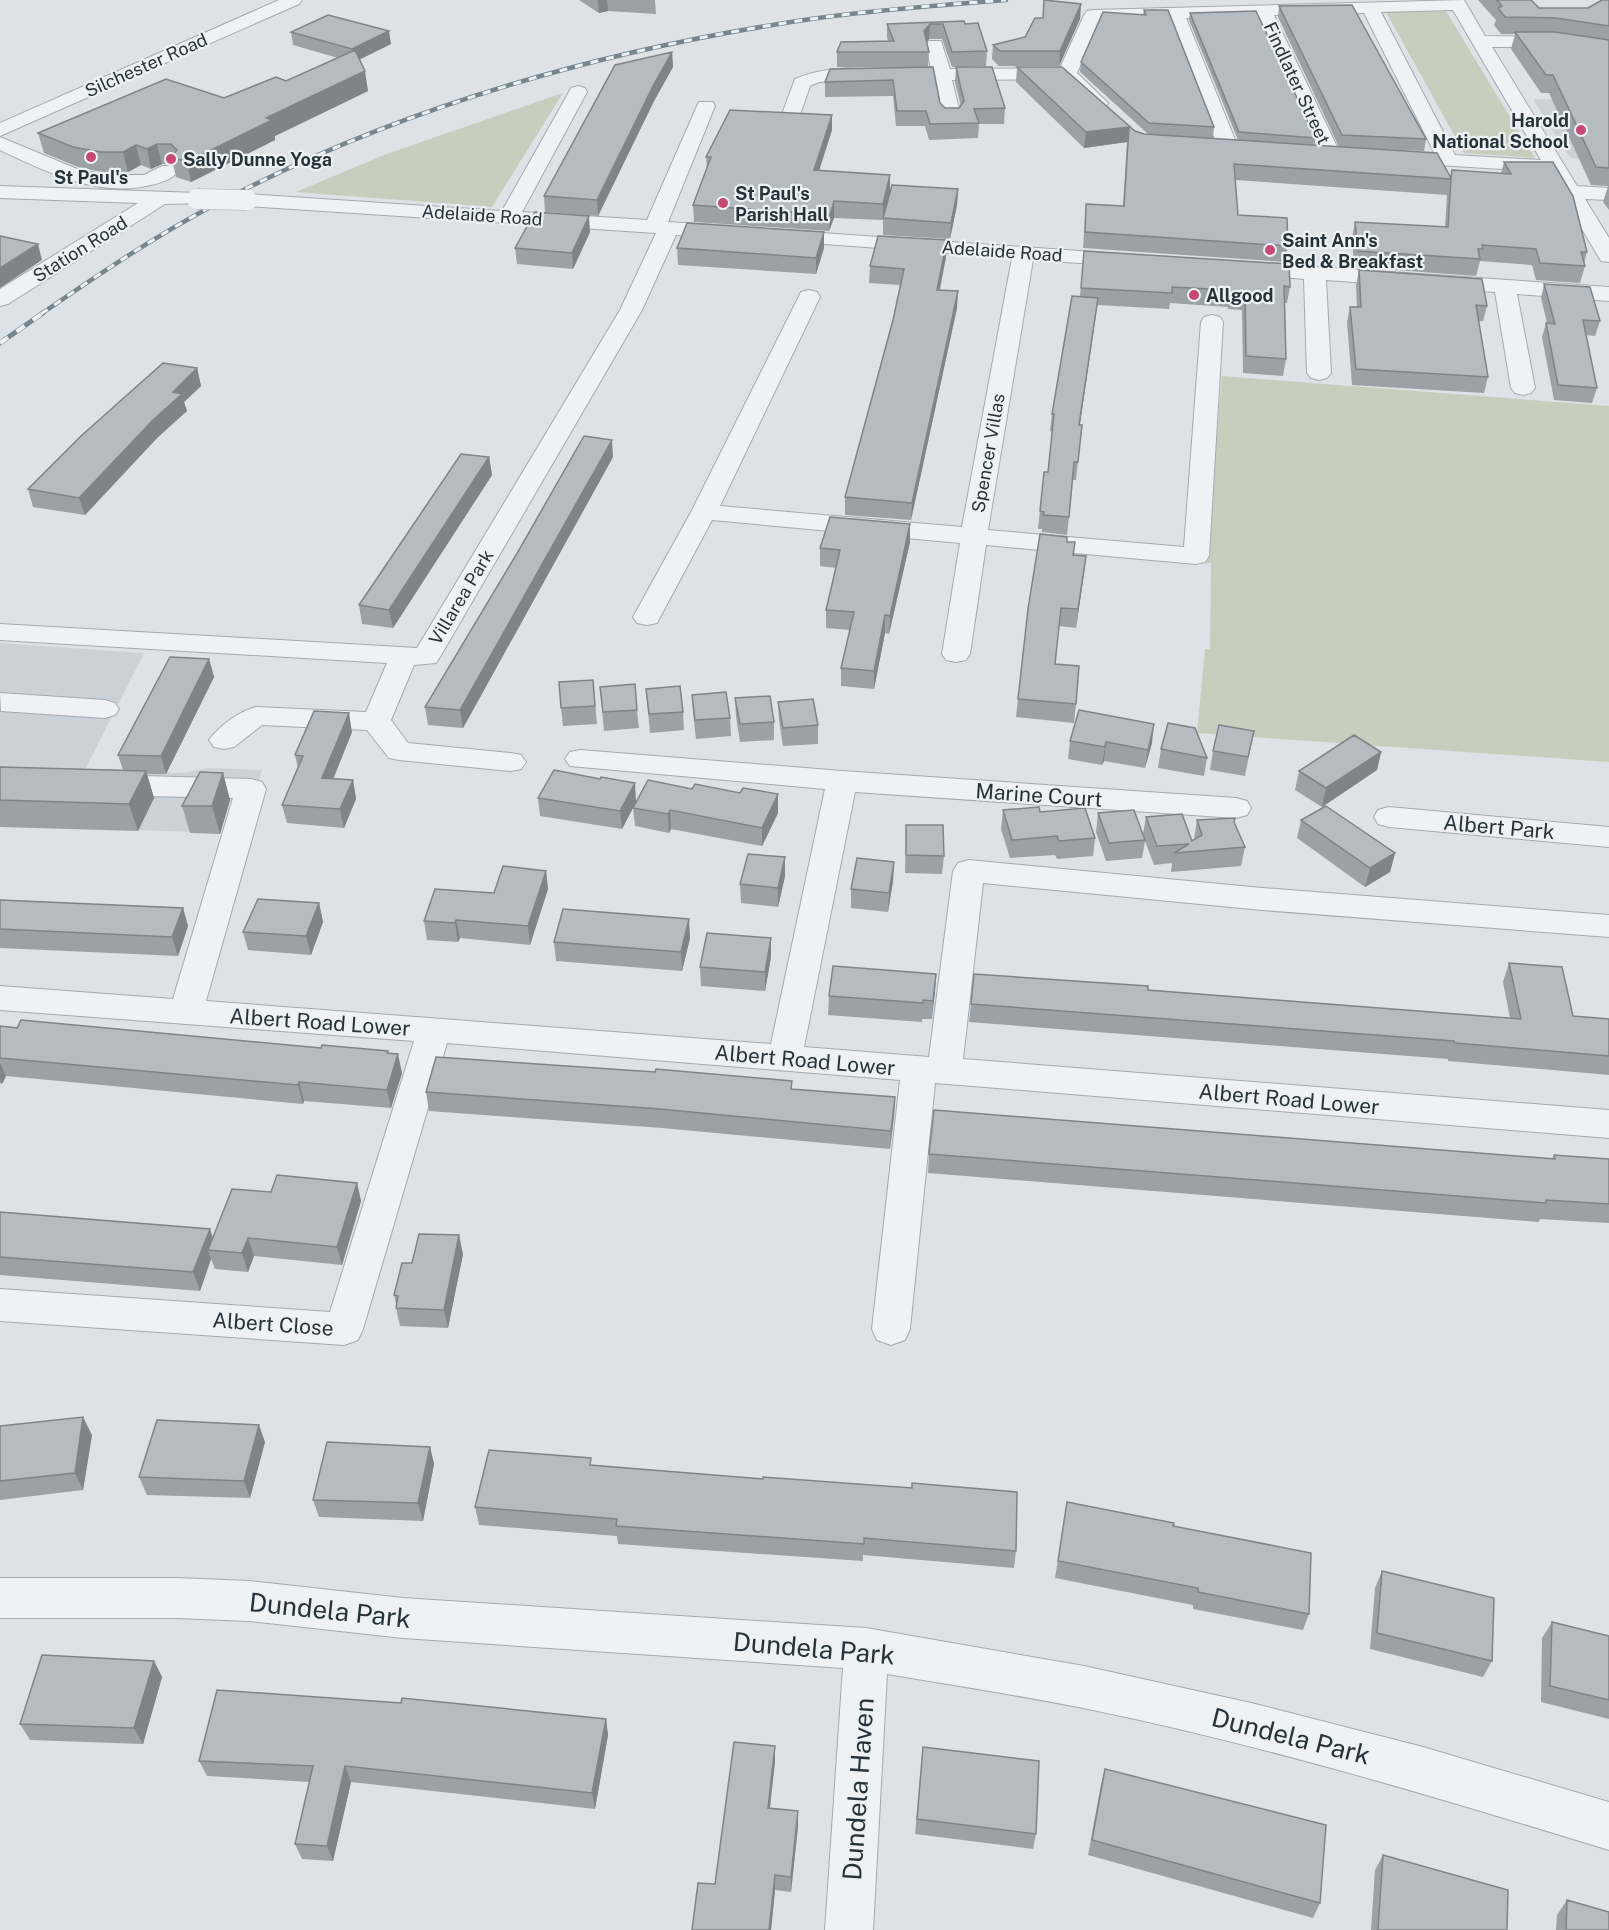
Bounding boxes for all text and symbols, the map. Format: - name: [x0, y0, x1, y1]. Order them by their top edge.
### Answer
- street label: Findlater Street: [1260, 19, 1334, 147]
- street label: Silchester Road: [82, 29, 210, 101]
- place label: Harold National School: [1432, 110, 1569, 152]
- marker: Harold National School: [1574, 123, 1588, 137]
- place label: Sally Dunne Yoga: [183, 149, 332, 170]
- marker: St Paul's: [84, 150, 98, 164]
- marker: Sally Dunne Yoga: [164, 152, 178, 166]
- place label: St Paul's: [54, 167, 128, 188]
- place label: St Paul's Parish Hall: [735, 183, 829, 225]
- marker: St Paul's Parish Hall: [716, 196, 730, 210]
- street label: Adelaide Road: [421, 200, 543, 230]
- street label: Station Road: [29, 212, 131, 286]
- place label: Saint Ann's Bed & Breakfast: [1282, 230, 1423, 272]
- street label: Adelaide Road: [941, 236, 1063, 266]
- marker: Saint Ann's Bed & Breakfast: [1263, 243, 1277, 257]
- place label: Allgood: [1206, 285, 1274, 306]
- marker: Allgood: [1187, 288, 1201, 302]
- street label: Spencer Villas: [967, 392, 1009, 514]
- street label: Villarea Park: [424, 546, 498, 648]
- street label: Marine Court: [975, 778, 1103, 812]
- street label: Albert Park: [1442, 810, 1556, 844]
- street label: Albert Road Lower: [229, 1003, 411, 1041]
- street label: Albert Road Lower: [714, 1040, 896, 1080]
- street label: Albert Road Lower: [1198, 1079, 1380, 1119]
- street label: Albert Close: [212, 1307, 334, 1341]
- street label: Dundela Park: [248, 1586, 412, 1634]
- street label: Dundela Park: [732, 1625, 896, 1671]
- street label: Dundela Haven: [836, 1696, 880, 1882]
- street label: Dundela Park: [1208, 1701, 1374, 1771]

